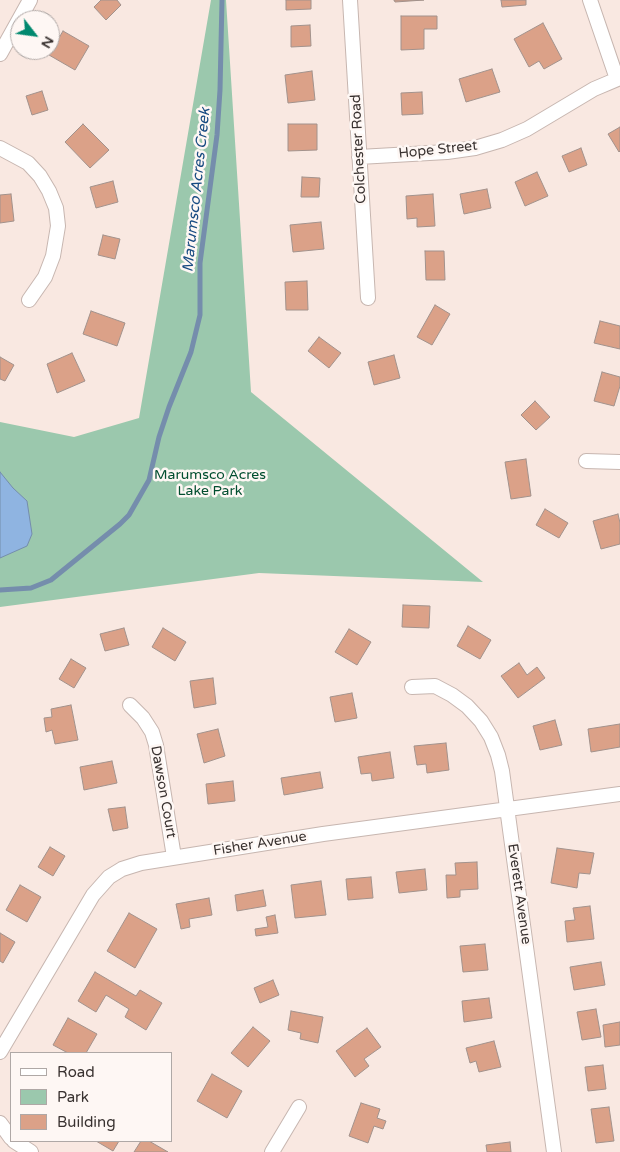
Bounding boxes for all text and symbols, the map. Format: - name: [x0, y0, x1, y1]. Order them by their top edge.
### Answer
- north arrow: [10, 10, 60, 60]
- text: N: [37, 33, 58, 51]
- street label: Colchester Road: [348, 94, 370, 204]
- water label: Marumsco Acres Creek: [179, 107, 215, 273]
- street label: Hope Street: [398, 138, 478, 162]
- park label: Marumsco Acres Lake Park: [154, 467, 266, 500]
- street label: Dawson Court: [147, 744, 179, 840]
- street label: Fisher Avenue: [212, 828, 308, 860]
- street label: Everett Avenue: [504, 843, 534, 945]
- legend: [10, 1052, 172, 1142]
- text: Road: [57, 1063, 95, 1081]
- text: Park: [57, 1088, 89, 1106]
- text: Building: [57, 1113, 116, 1131]

